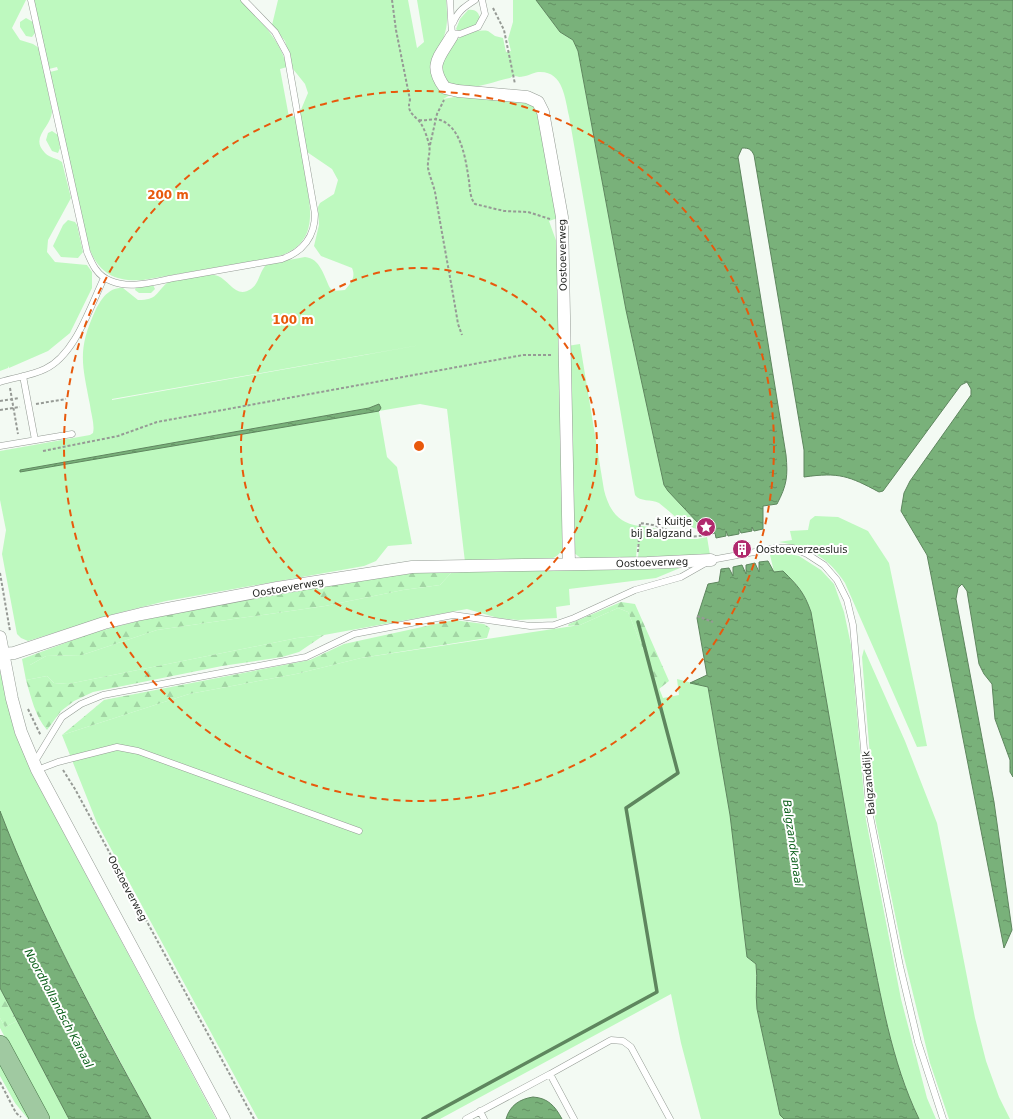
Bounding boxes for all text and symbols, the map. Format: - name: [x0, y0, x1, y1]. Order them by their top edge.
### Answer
- text: 200 m: [147, 188, 189, 202]
- street label: Oostoeverweg: [556, 219, 569, 291]
- text: 100 m: [272, 313, 314, 327]
- centre of rings: [412, 439, 426, 453]
- place label: t Kuitje bij Balgzand: [631, 516, 692, 539]
- place icon: t Kuitje bij Balgzand: [695, 516, 717, 538]
- building icon: Oostoeverzeesluis: [731, 538, 753, 560]
- place label: Oostoeverzeesluis: [756, 544, 847, 555]
- street label: Oostoeverweg: [616, 556, 688, 569]
- street label: Oostoeverweg: [252, 576, 325, 599]
- street label: Balgzanddijk: [860, 750, 877, 815]
- water label: Balgzandkanaal: [780, 799, 805, 887]
- street label: Oostoeverweg: [106, 854, 149, 923]
- water label: Noordhollandsch Kanaal: [22, 946, 96, 1070]

